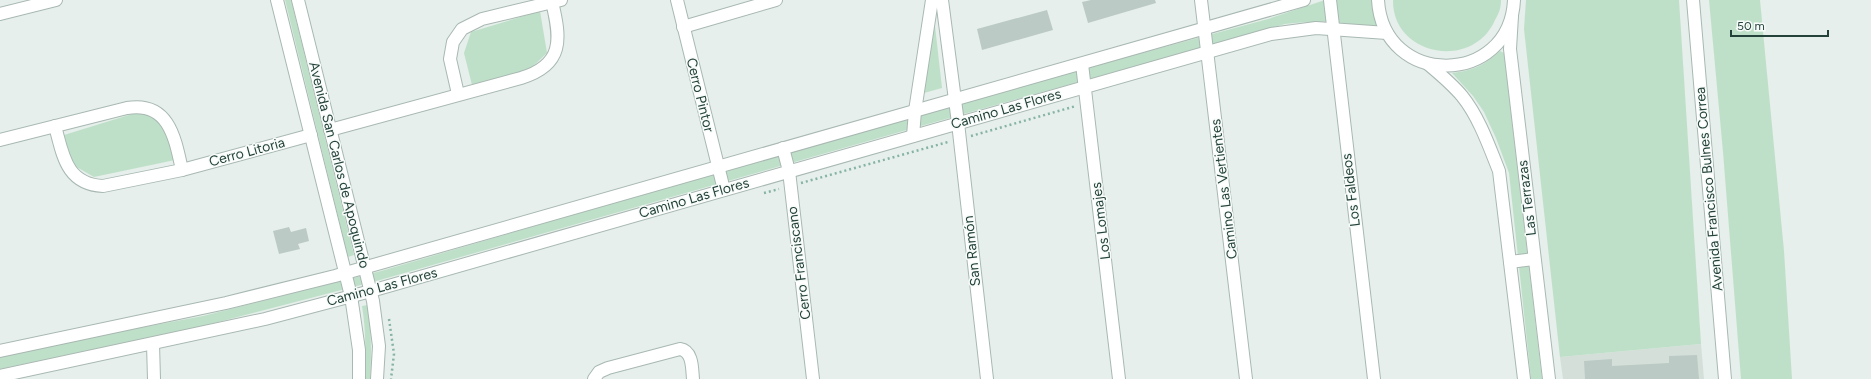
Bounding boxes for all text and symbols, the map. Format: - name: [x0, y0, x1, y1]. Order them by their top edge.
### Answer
- scale bar: [1731, 12, 1828, 38]
- text: 50 m: [1737, 19, 1765, 33]
- street label: Cerro Pintor: [683, 56, 718, 134]
- street label: Avenida San Carlos de Apoquindo: [305, 60, 373, 270]
- street label: Camino Las Flores: [949, 85, 1063, 133]
- street label: Avenida Francisco Bulnes Correa: [1692, 86, 1726, 292]
- street label: Camino Las Vertientes: [1207, 118, 1241, 260]
- street label: Cerro Litoria: [207, 134, 287, 170]
- street label: Los Faldeos: [1338, 152, 1364, 228]
- street label: Las Terrazas: [1514, 159, 1540, 237]
- street label: Camino Las Flores: [637, 174, 751, 222]
- street label: Los Lomajes: [1088, 181, 1114, 261]
- street label: Cerro Franciscano: [784, 205, 814, 321]
- street label: San Ramón: [960, 215, 984, 287]
- street label: Camino Las Flores: [325, 264, 439, 310]

